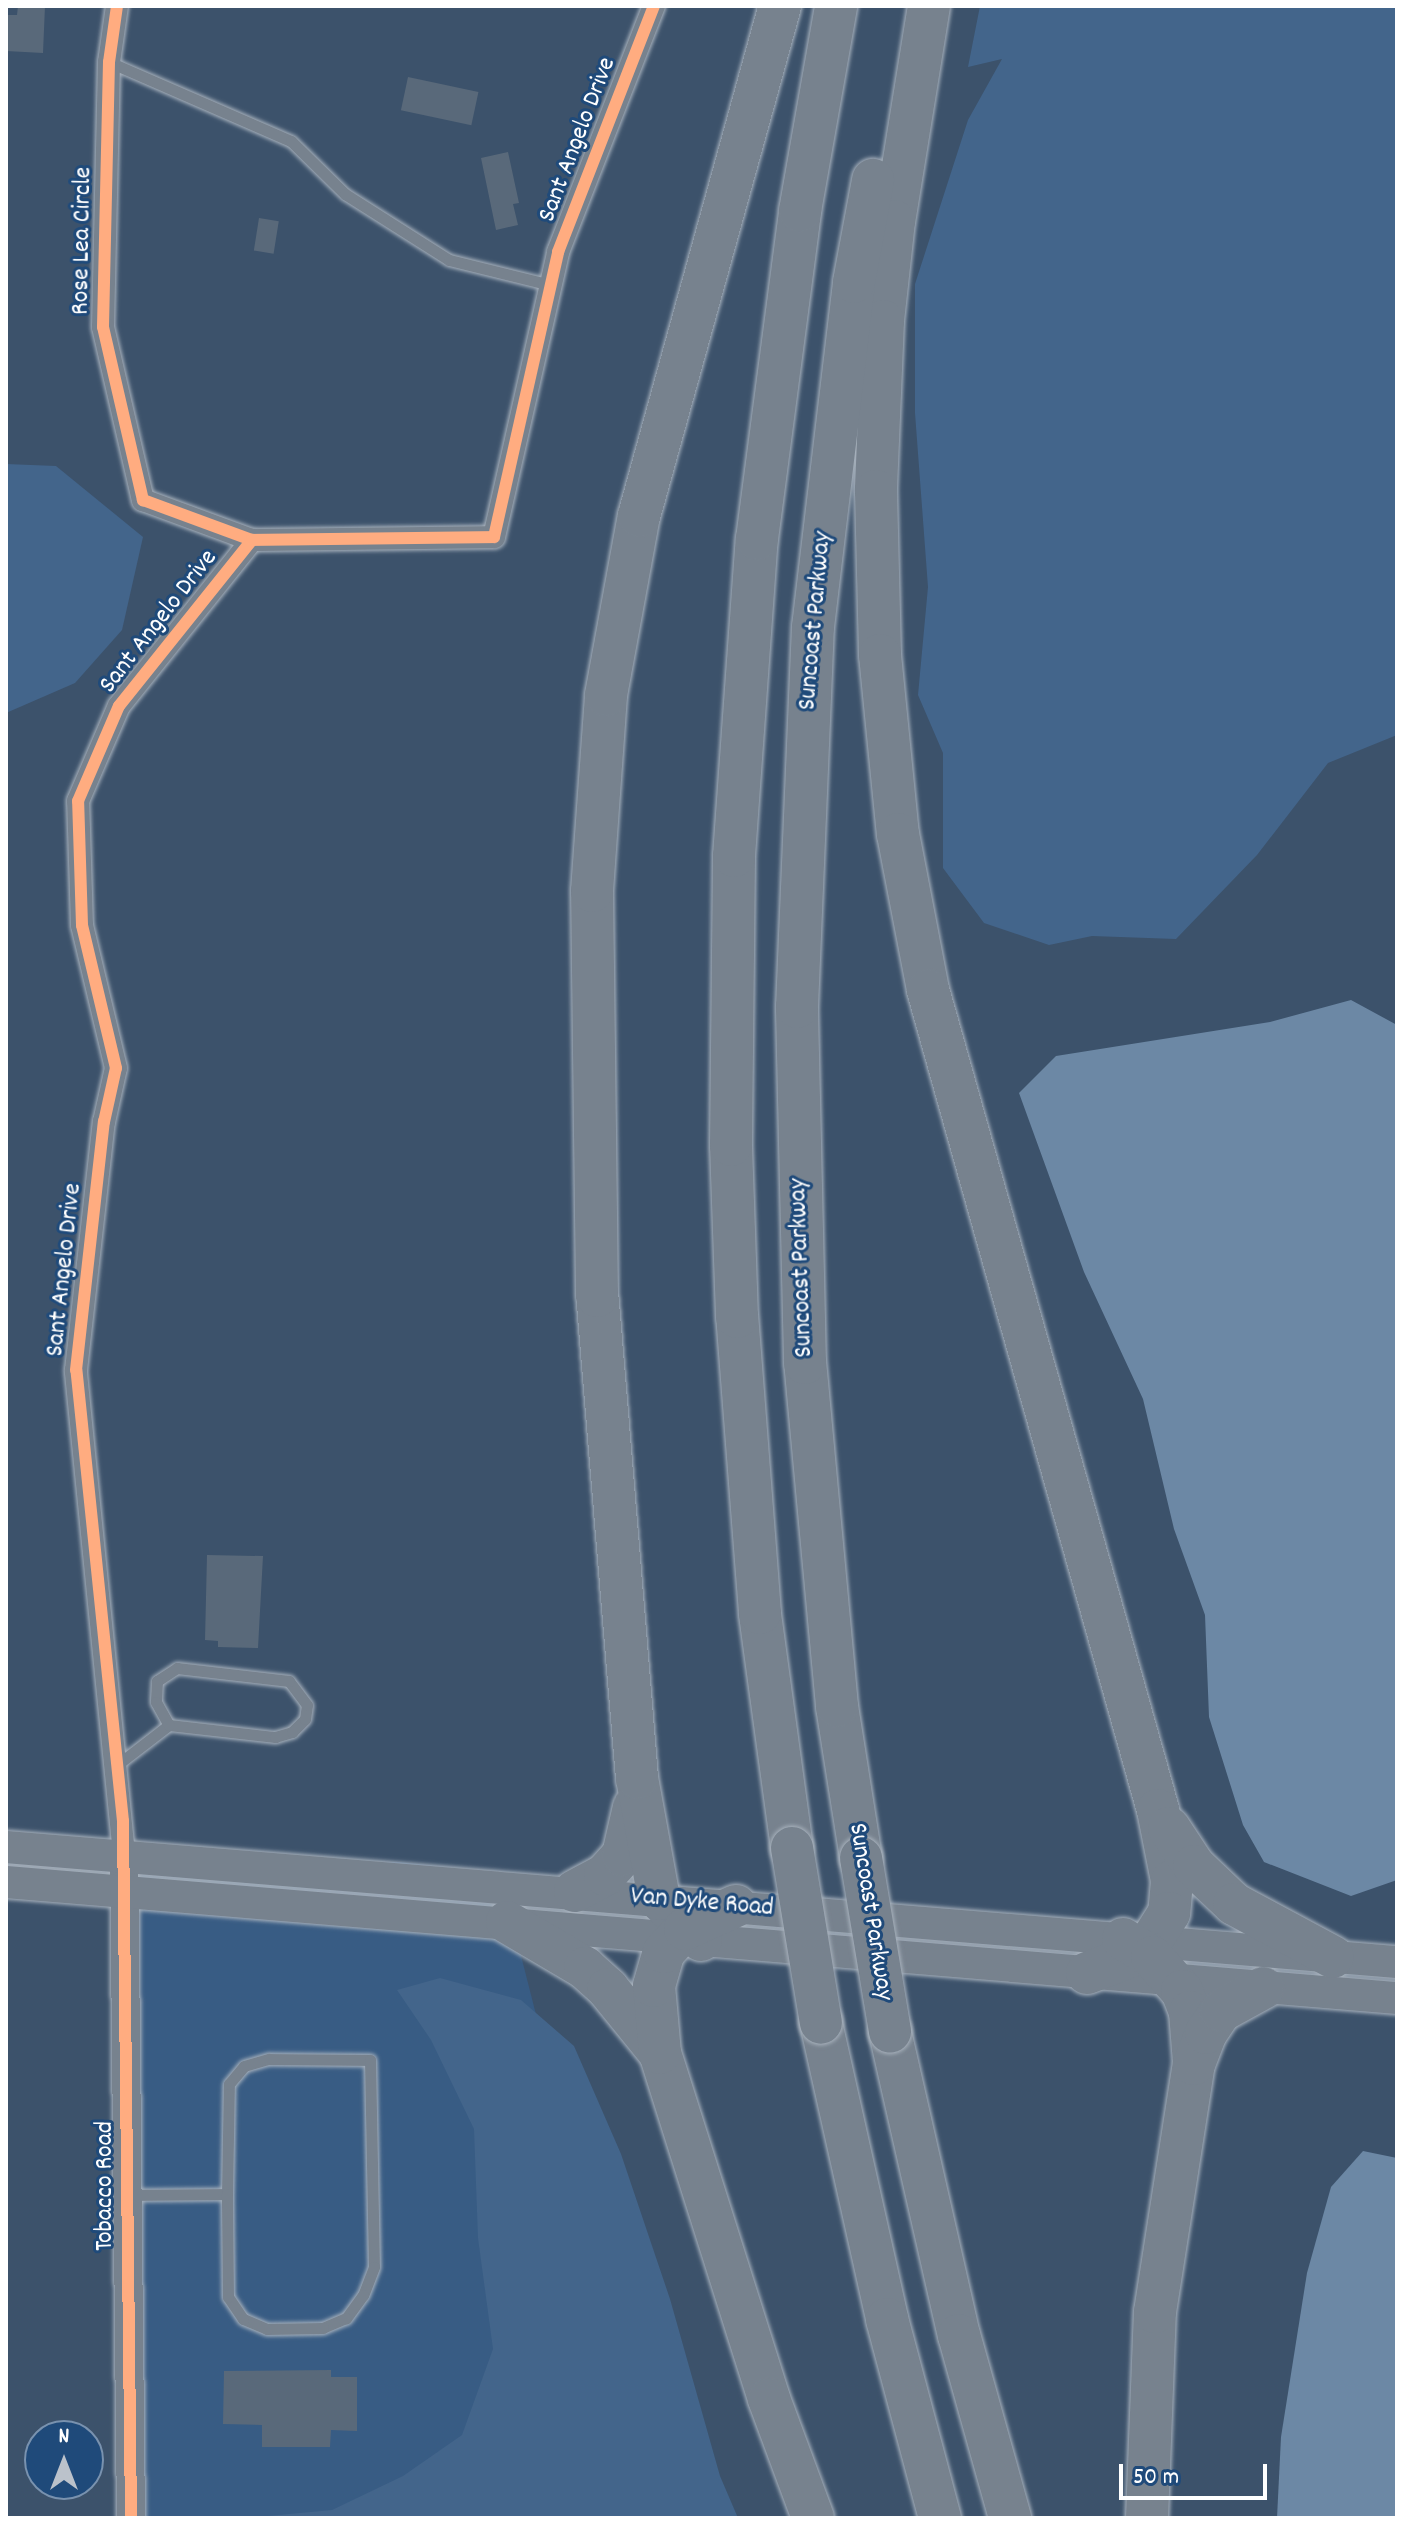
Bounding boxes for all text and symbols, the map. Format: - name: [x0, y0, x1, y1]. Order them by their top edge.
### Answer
- street label: Sant Angelo Drive: [532, 53, 624, 227]
- street label: Rose Lea Circle: [66, 167, 100, 315]
- street label: Suncoast Parkway: [793, 530, 839, 712]
- street label: Sant Angelo Drive: [93, 544, 225, 700]
- street label: Suncoast Parkway: [783, 1178, 821, 1358]
- street label: Sant Angelo Drive: [40, 1182, 90, 1358]
- street label: Suncoast Parkway: [841, 1821, 899, 2003]
- street label: Van Dyke Road: [629, 1881, 775, 1925]
- street label: Tobacco Road: [90, 2121, 122, 2251]
- north arrow: [24, 2420, 104, 2500]
- text: N: [59, 2422, 69, 2453]
- scale bar: [1123, 2448, 1271, 2498]
- text: 50 m: [1133, 2461, 1179, 2495]

